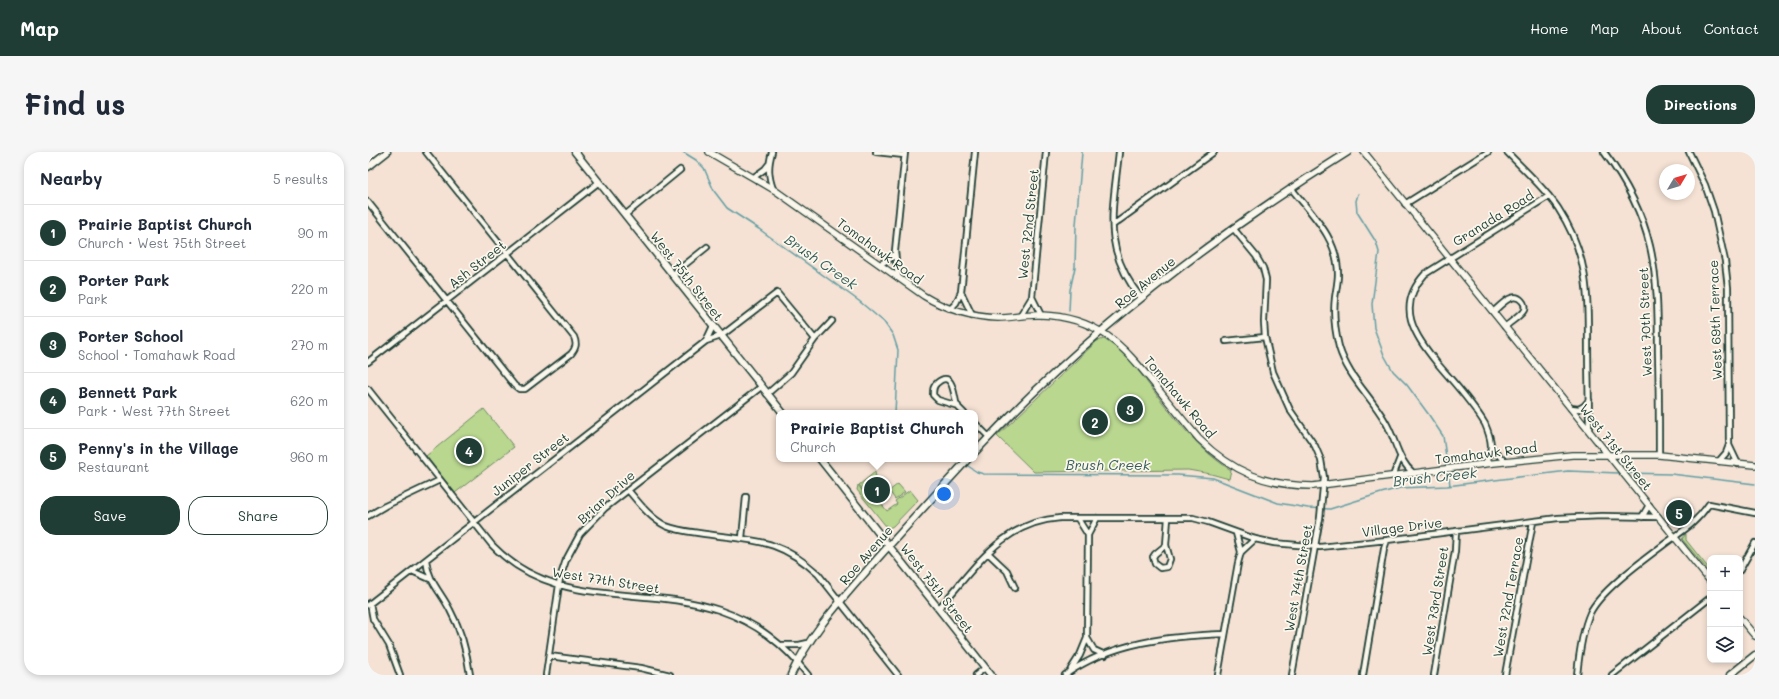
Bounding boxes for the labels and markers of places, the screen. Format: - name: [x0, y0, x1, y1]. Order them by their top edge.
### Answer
- pin: 3: [1117, 394, 1143, 424]
- pin: 2: [1082, 407, 1108, 437]
- pin: 4: [456, 436, 482, 466]
- pin: 1: [864, 475, 890, 505]
- pin: 5: [1666, 498, 1692, 528]

